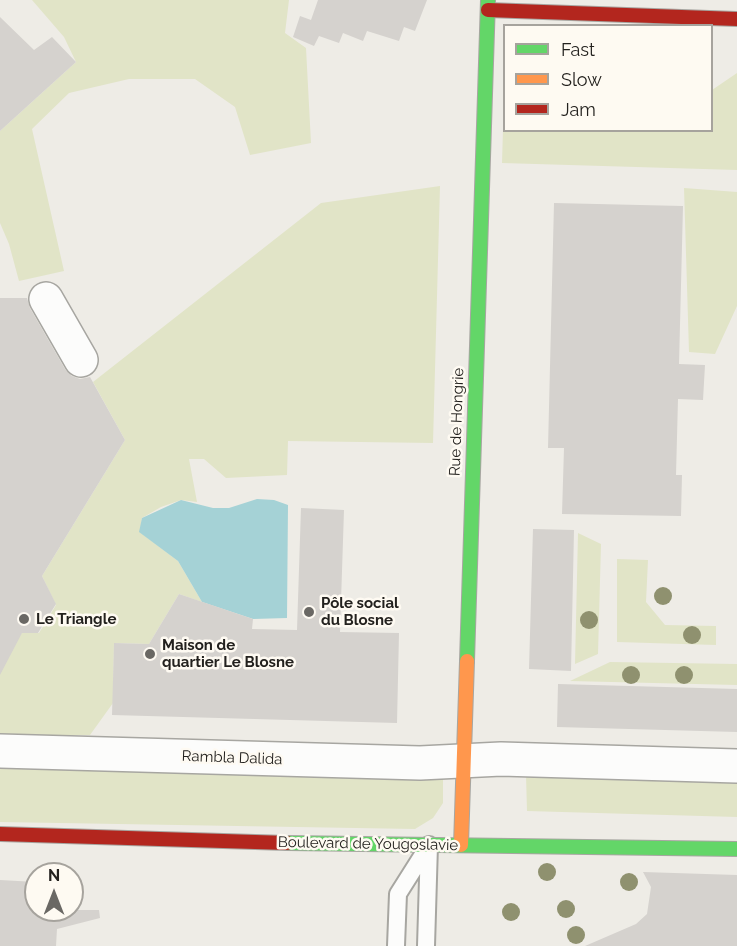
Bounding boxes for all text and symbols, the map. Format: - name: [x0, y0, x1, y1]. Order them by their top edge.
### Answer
- legend: [503, 24, 713, 132]
- text: Fast: [561, 39, 595, 60]
- text: Slow: [561, 69, 602, 90]
- text: Jam: [561, 99, 596, 120]
- street label: Rue de Hongrie: [446, 368, 468, 476]
- place label: Pôle social du Blosne: [321, 594, 399, 629]
- marker: Pôle social du Blosne: [302, 605, 316, 619]
- place label: Le Triangle: [36, 610, 116, 628]
- marker: Le Triangle: [17, 612, 31, 626]
- place label: Maison de quartier Le Blosne: [162, 636, 294, 671]
- marker: Maison de quartier Le Blosne: [143, 647, 157, 661]
- street label: Rambla Dalida: [181, 747, 283, 769]
- street label: Boulevard de Yougoslavie: [278, 833, 458, 855]
- north arrow: [24, 862, 84, 922]
- text: N: [48, 866, 60, 885]

